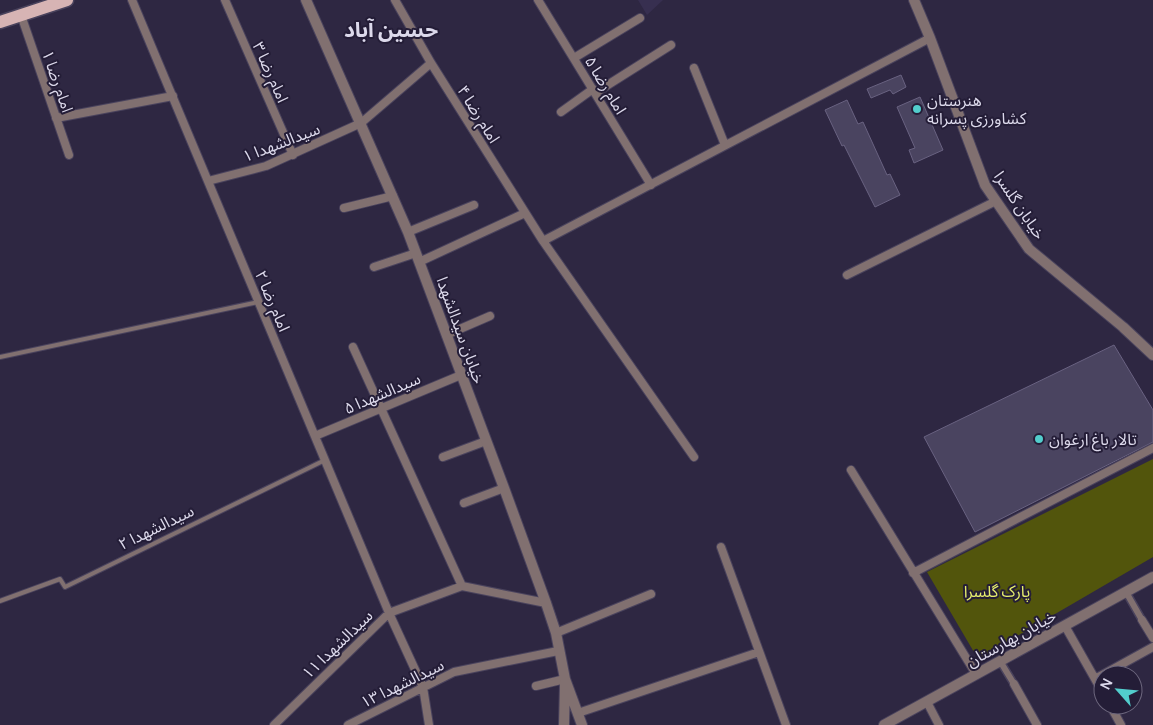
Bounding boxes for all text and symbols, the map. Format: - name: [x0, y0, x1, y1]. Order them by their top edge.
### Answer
- district label: حسین آباد: [344, 15, 438, 43]
- street label: امام رضا ۳: [246, 38, 294, 107]
- street label: امام رضا ۱: [35, 47, 79, 116]
- street label: امام رضا ۵: [578, 52, 632, 119]
- street label: امام رضا ۴: [451, 81, 505, 148]
- place label: هنرستان کشاورزی پسرانه: [927, 89, 1027, 129]
- marker: هنرستان کشاورزی پسرانه: [911, 103, 923, 115]
- street label: سیدالشهدا ۱: [239, 117, 323, 167]
- street label: خیابان گلسرا: [989, 167, 1051, 243]
- street label: امام رضا ۲: [248, 267, 296, 336]
- street label: خیابان سیدالشهدا: [431, 274, 491, 386]
- street label: سیدالشهدا ۵: [340, 367, 424, 419]
- place label: تالار باغ ارغوان: [1049, 428, 1137, 452]
- marker: تالار باغ ارغوان: [1033, 433, 1045, 445]
- street label: سیدالشهدا ۲: [115, 499, 197, 555]
- park label: پارک گلسرا: [964, 580, 1030, 602]
- street label: خیابان بهارستان: [962, 604, 1060, 672]
- street label: سیدالشهدا ۱۱: [297, 605, 377, 683]
- street label: سیدالشهدا ۱۳: [356, 653, 448, 713]
- north arrow: [1093, 665, 1143, 715]
- text: N: [1095, 675, 1117, 693]

